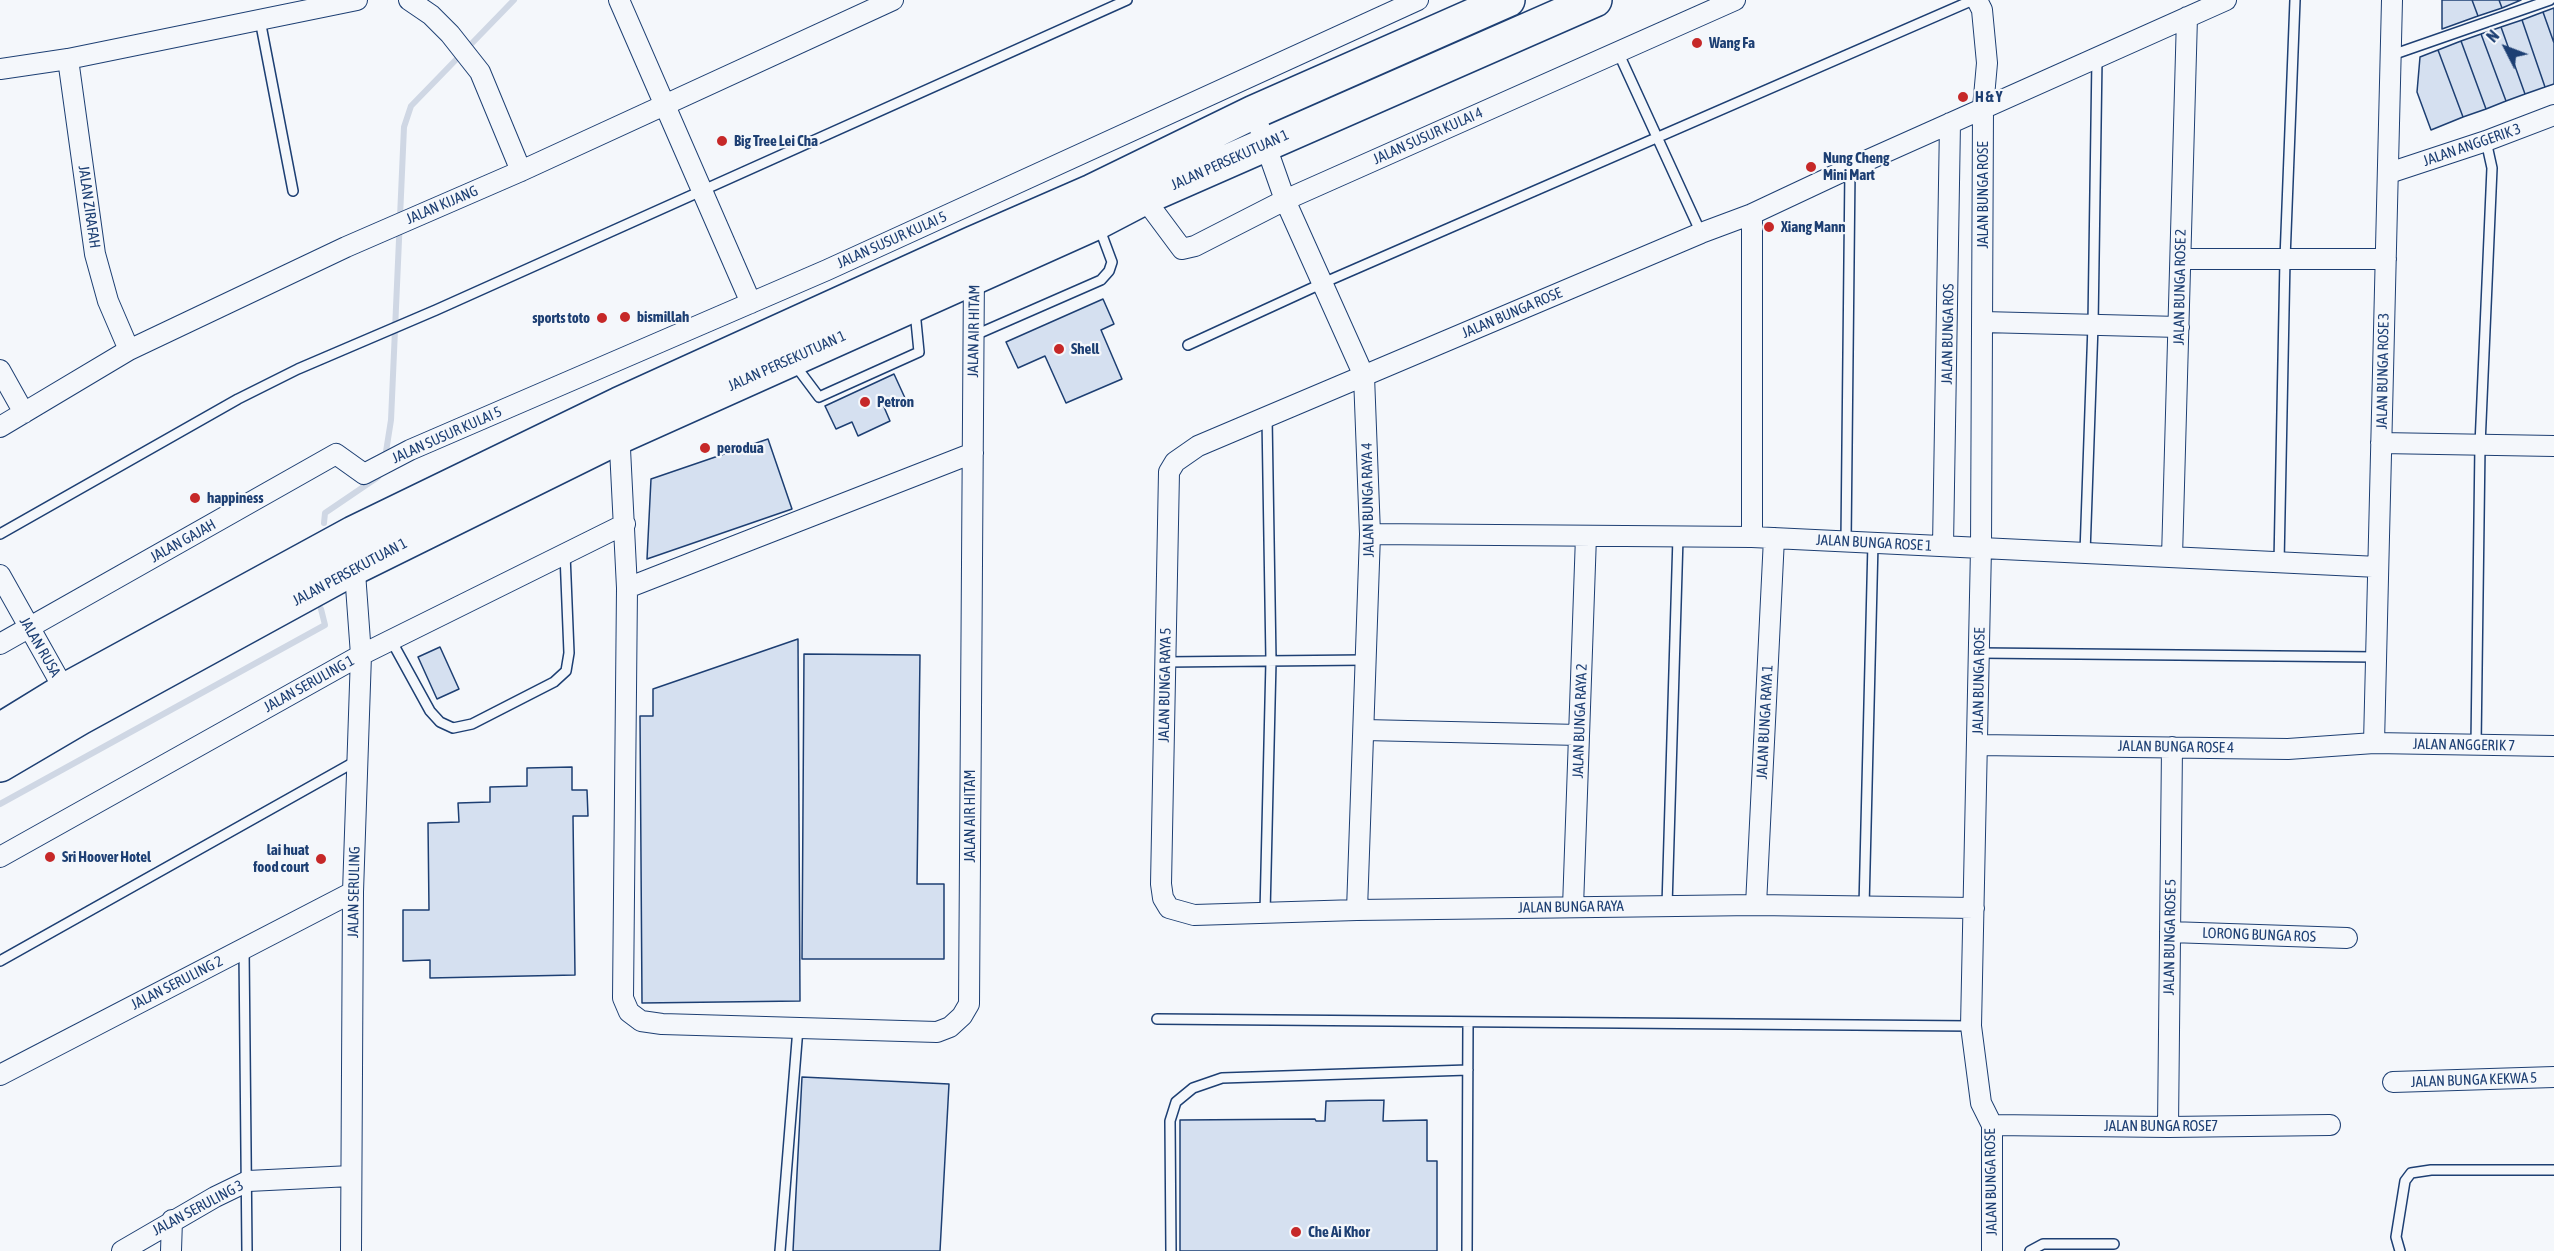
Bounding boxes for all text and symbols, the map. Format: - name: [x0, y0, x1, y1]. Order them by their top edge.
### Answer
- north arrow: [2476, 18, 2536, 78]
- text: N: [2483, 26, 2502, 45]
- place label: Wang Fa: [1709, 34, 1755, 52]
- marker: Wang Fa: [1690, 36, 1704, 50]
- place label: H & Y: [1975, 88, 2002, 106]
- marker: H & Y: [1956, 90, 1970, 104]
- street label: JALAN SUSUR KULAI 4: [1370, 104, 1486, 168]
- street label: JALAN ANGGERIK 3: [2421, 120, 2523, 170]
- street label: JALAN PERSEKUTUAN 1: [1168, 126, 1292, 194]
- place label: Big Tree Lei Cha: [734, 132, 818, 150]
- marker: Big Tree Lei Cha: [715, 134, 729, 148]
- street label: JALAN BUNGA ROSE: [1974, 141, 1992, 249]
- place label: Nung Cheng Mini Mart: [1823, 149, 1889, 184]
- marker: Nung Cheng Mini Mart: [1804, 160, 1818, 174]
- street label: JALAN ZIRAFAH: [74, 164, 104, 250]
- street label: JALAN KIJANG: [403, 182, 481, 228]
- street label: JALAN SUSUR KULAI 5: [834, 208, 950, 272]
- place label: Xiang Mann: [1781, 218, 1846, 236]
- marker: Xiang Mann: [1762, 220, 1776, 234]
- street label: JALAN BUNGA ROSE 2: [2170, 229, 2190, 345]
- street label: JALAN BUNGA ROS: [1938, 283, 1958, 385]
- street label: JALAN AIR HITAM: [964, 284, 984, 378]
- street label: JALAN BUNGA ROSE: [1459, 284, 1565, 342]
- place label: bismillah: [637, 308, 689, 326]
- place label: sports toto: [532, 309, 590, 327]
- marker: bismillah: [618, 310, 632, 324]
- marker: sports toto: [595, 311, 609, 325]
- street label: JALAN BUNGA ROSE 3: [2373, 313, 2393, 429]
- street label: JALAN PERSEKUTUAN 1: [725, 327, 849, 395]
- place label: Shell: [1071, 340, 1099, 358]
- marker: Shell: [1052, 342, 1066, 356]
- place label: Petron: [877, 393, 914, 411]
- marker: Petron: [858, 395, 872, 409]
- street label: JALAN SUSUR KULAI 5: [389, 403, 505, 467]
- place label: perodua: [717, 439, 764, 457]
- marker: perodua: [698, 441, 712, 455]
- street label: JALAN BUNGA RAYA 4: [1358, 442, 1378, 558]
- place label: happiness: [207, 489, 264, 507]
- marker: happiness: [188, 491, 202, 505]
- street label: JALAN GAJAH: [147, 516, 219, 566]
- street label: JALAN BUNGA ROSE 1: [1815, 531, 1933, 555]
- street label: JALAN PERSEKUTUAN 1: [290, 534, 410, 610]
- street label: JALAN RUSA: [16, 614, 64, 680]
- street label: JALAN BUNGA RAYA 5: [1155, 627, 1175, 743]
- street label: JALAN BUNGA ROSE: [1969, 627, 1989, 735]
- street label: JALAN SERULING 1: [261, 652, 357, 716]
- street label: JALAN BUNGA RAYA 2: [1569, 663, 1591, 779]
- street label: JALAN BUNGA RAYA 1: [1753, 664, 1777, 780]
- street label: JALAN ANGGERIK 7: [2413, 735, 2515, 755]
- street label: JALAN BUNGA ROSE 4: [2118, 737, 2234, 757]
- street label: JALAN AIR HITAM: [961, 770, 979, 862]
- place label: lai huat food court: [253, 841, 309, 876]
- street label: JALAN SERULING: [344, 846, 364, 938]
- place label: Sri Hoover Hotel: [62, 848, 151, 866]
- marker: Sri Hoover Hotel: [43, 850, 57, 864]
- marker: lai huat food court: [314, 852, 328, 866]
- street label: JALAN BUNGA ROSE 5: [2160, 879, 2180, 995]
- street label: JALAN BUNGA RAYA: [1518, 897, 1624, 917]
- street label: LORONG BUNGA ROS: [2202, 924, 2316, 946]
- street label: JALAN SERULING 2: [128, 952, 226, 1014]
- street label: JALAN BUNGA KEKWA 5: [2410, 1069, 2538, 1091]
- street label: JALAN BUNGA ROSE7: [2104, 1117, 2218, 1135]
- street label: JALAN BUNGA ROSE: [1981, 1128, 2001, 1236]
- street label: JALAN SERULING 3: [149, 1176, 247, 1240]
- place label: Che Ai Khor: [1308, 1223, 1370, 1241]
- marker: Che Ai Khor: [1289, 1225, 1303, 1239]

